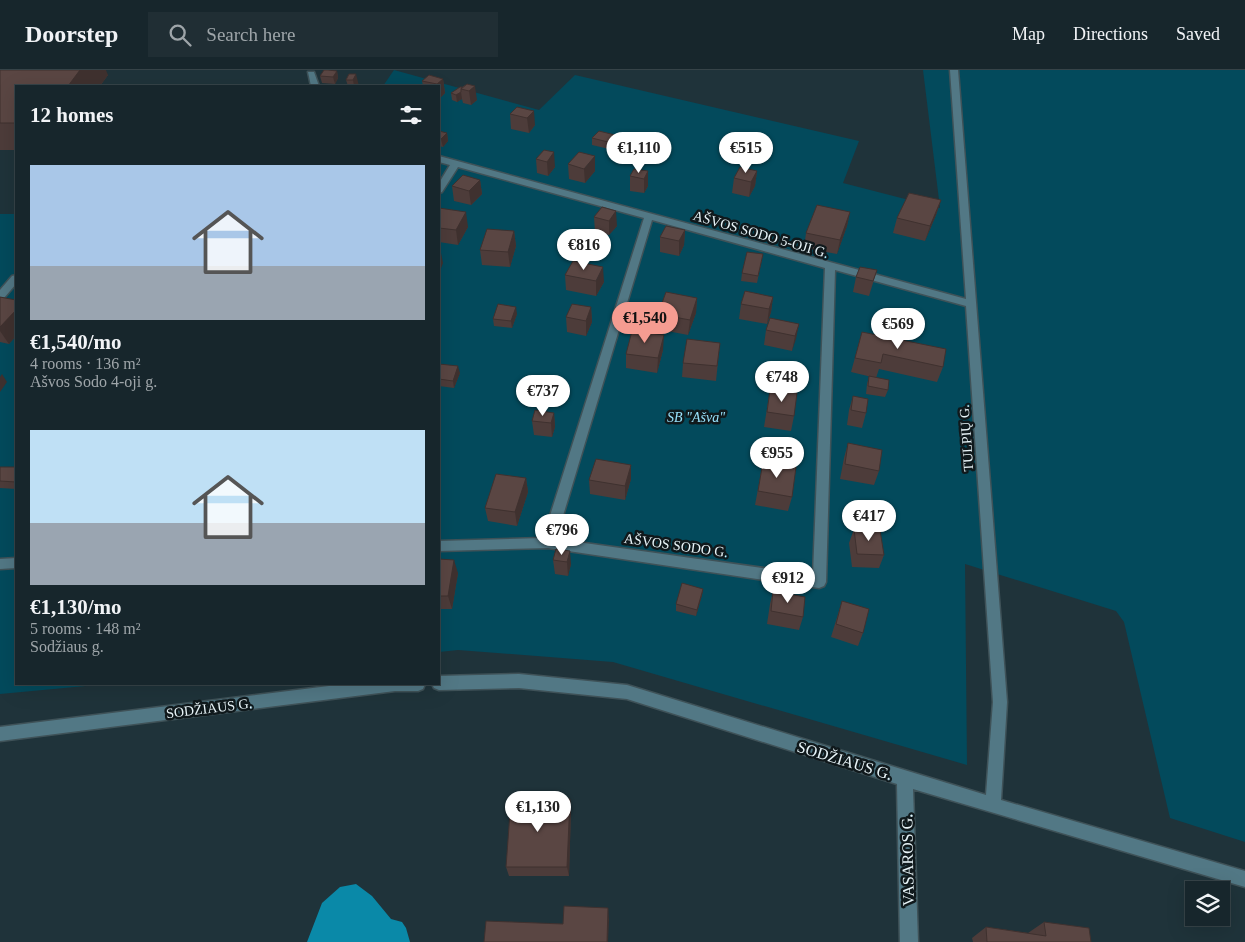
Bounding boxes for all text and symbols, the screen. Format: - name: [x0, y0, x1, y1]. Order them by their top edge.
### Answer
- search box: [148, 12, 498, 57]
- text: Doorstep: [25, 21, 118, 47]
- icon: search: [166, 21, 194, 49]
- text: Search here: [206, 24, 295, 45]
- text: Map: [1012, 24, 1045, 44]
- text: Directions: [1073, 24, 1148, 44]
- text: Saved: [1176, 24, 1220, 44]
- icon: filters: [397, 101, 425, 129]
- text: 12 homes: [30, 103, 113, 127]
- pin: €1,110: [598, 132, 680, 174]
- pin: €515: [716, 132, 776, 174]
- text: €1,110: [617, 139, 661, 156]
- text: €515: [730, 139, 762, 156]
- icon: home: [183, 197, 273, 287]
- street label: AŠVOS SODO 5-OJI G.: [691, 207, 831, 261]
- pin: €816: [554, 228, 614, 271]
- text: €816: [568, 236, 600, 253]
- pin: €1,540: [604, 302, 686, 344]
- pin: €569: [868, 308, 928, 350]
- text: €1,540: [623, 309, 667, 326]
- text: €569: [882, 315, 914, 332]
- text: €1,540/mo: [30, 330, 122, 354]
- text: 4 rooms · 136 m²: [30, 355, 141, 372]
- pin: €748: [752, 360, 812, 403]
- text: €748: [766, 368, 798, 385]
- text: Ašvos Sodo 4-oji g.: [30, 373, 157, 390]
- pin: €737: [513, 374, 573, 417]
- text: €737: [527, 382, 559, 399]
- street label: TULPIŲ G.: [957, 404, 976, 472]
- park label: SB "Ašva": [667, 410, 725, 425]
- pin: €955: [747, 436, 807, 479]
- text: €955: [761, 444, 793, 461]
- icon: home: [183, 462, 273, 552]
- pin: €417: [839, 500, 899, 542]
- text: €417: [853, 507, 885, 524]
- pin: €796: [532, 514, 592, 556]
- text: €796: [546, 521, 578, 538]
- street label: AŠVOS SODO G.: [623, 530, 729, 560]
- pin: €912: [758, 562, 818, 604]
- text: €912: [772, 569, 804, 586]
- text: €1,130/mo: [30, 595, 122, 619]
- text: 5 rooms · 148 m²: [30, 620, 141, 637]
- text: Sodžiaus g.: [30, 638, 104, 655]
- street label: SODŽIAUS G.: [165, 695, 253, 721]
- street label: SODŽIAUS G.: [795, 737, 895, 783]
- pin: €1,130: [497, 790, 579, 833]
- text: €1,130: [516, 798, 560, 815]
- street label: VASAROS G.: [898, 814, 917, 906]
- map controls: [1185, 881, 1230, 926]
- button: layers: [1185, 881, 1230, 926]

